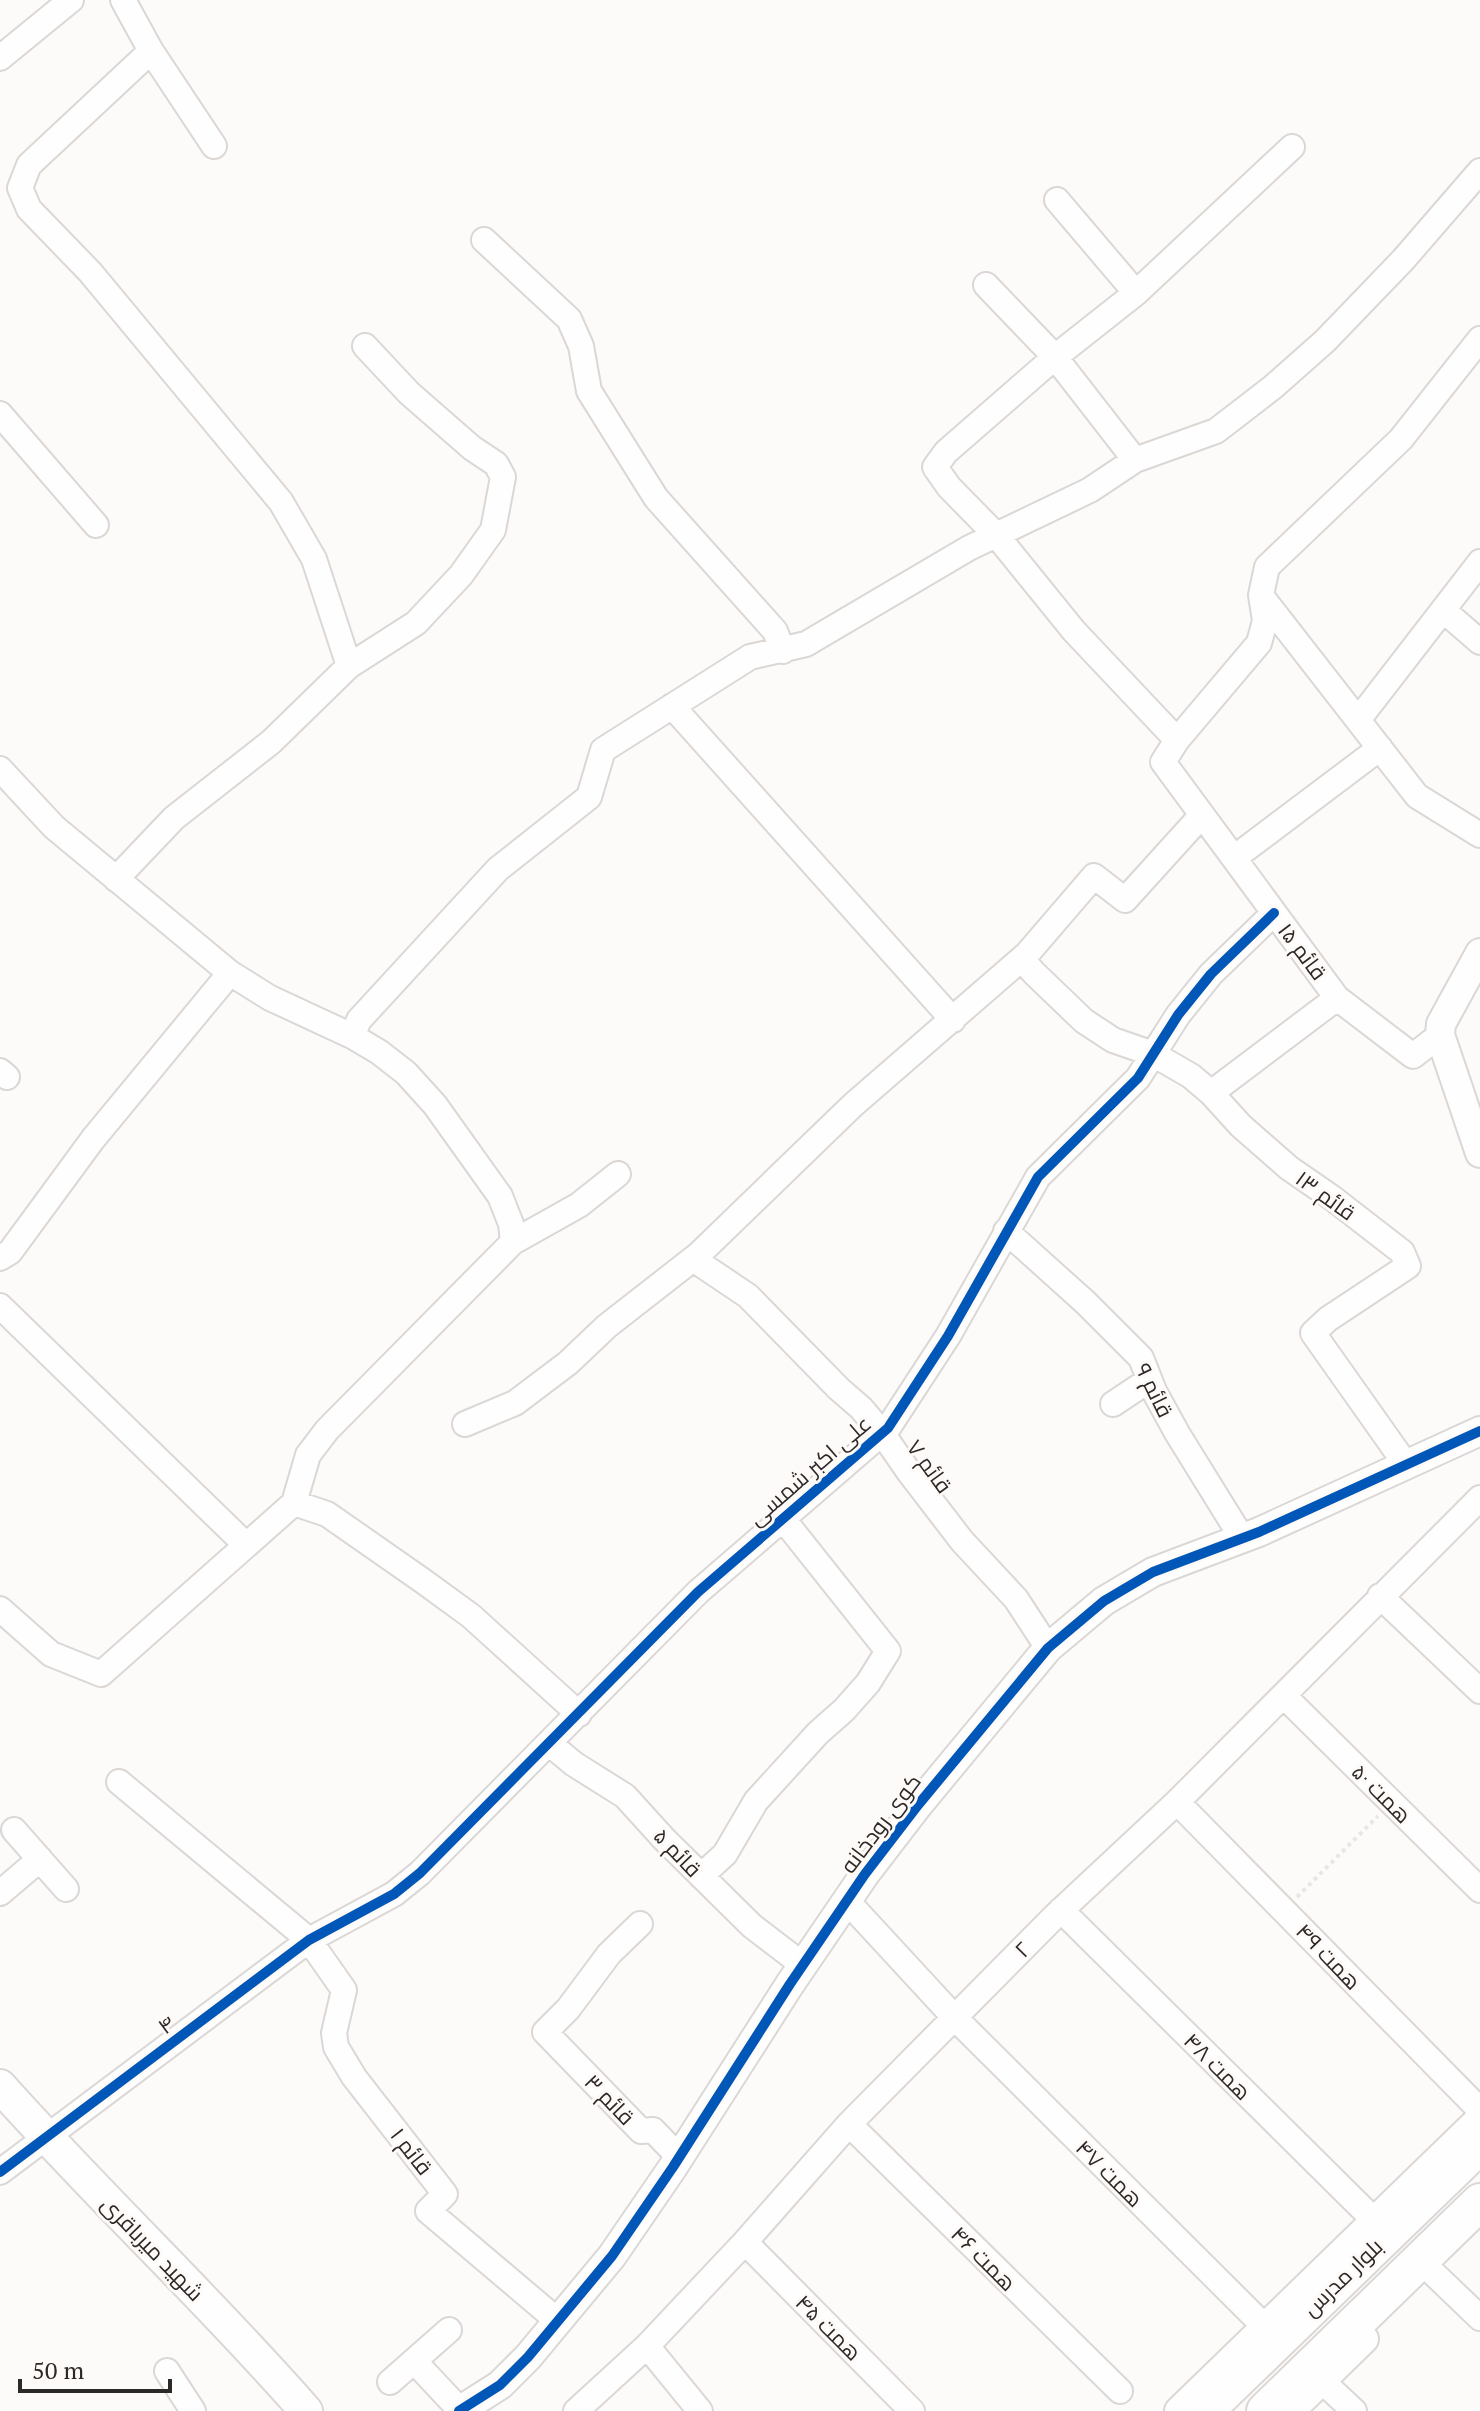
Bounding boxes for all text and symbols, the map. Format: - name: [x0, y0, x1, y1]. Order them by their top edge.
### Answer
- street label: قائم ۱۵: [1270, 917, 1334, 987]
- street label: قائم ۱۳: [1289, 1164, 1362, 1228]
- street label: قائم ۹: [1128, 1358, 1181, 1423]
- street label: علی اکبر شمسی: [741, 1409, 877, 1531]
- street label: قائم ۷: [899, 1433, 959, 1500]
- street label: همت ۵۰: [1346, 1757, 1418, 1829]
- street label: کوی رودخانه: [833, 1767, 927, 1879]
- street label: قائم ۵: [646, 1821, 708, 1884]
- street label: همت ۴۹: [1290, 1917, 1368, 1995]
- street label: ۲: [1008, 1935, 1036, 1963]
- street label: ۴: [151, 2008, 181, 2040]
- street label: همت ۴۸: [1178, 2026, 1258, 2106]
- street label: قائم ۳: [577, 2067, 641, 2132]
- street label: قائم ۱: [383, 2121, 440, 2182]
- street label: همت ۴۷: [1070, 2133, 1150, 2213]
- street label: شهید میرباقری: [95, 2189, 211, 2307]
- street label: همت ۴۶: [945, 2219, 1023, 2297]
- street label: بلوار مدرس: [1296, 2232, 1388, 2322]
- street label: همت ۴۵: [790, 2288, 868, 2366]
- scale bar: [20, 2343, 170, 2393]
- text: 50 m: [32, 2354, 84, 2386]

